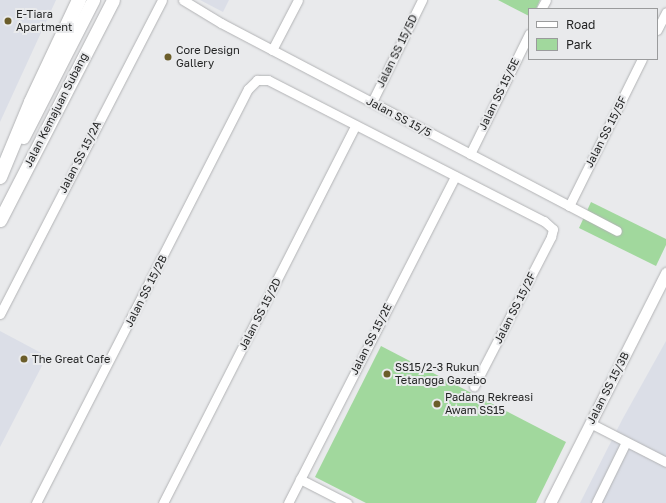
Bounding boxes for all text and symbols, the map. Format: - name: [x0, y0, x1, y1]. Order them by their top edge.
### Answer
- place label: E-Tiara Apartment: [16, 8, 72, 34]
- legend: [528, 8, 658, 60]
- street label: Jalan SS 15/5D: [374, 12, 420, 90]
- marker: E-Tiara Apartment: [3, 16, 13, 26]
- text: Road: [566, 17, 595, 32]
- text: Park: [566, 37, 592, 52]
- place label: Core Design Gallery: [176, 44, 240, 70]
- street label: Jalan Kemajuan Subang: [21, 51, 91, 169]
- marker: Core Design Gallery: [163, 52, 173, 62]
- street label: Jalan SS 15/5E: [476, 56, 522, 132]
- street label: Jalan SS 15/5: [364, 94, 434, 140]
- street label: Jalan SS 15/5F: [582, 94, 630, 170]
- street label: Jalan SS 15/2A: [56, 119, 104, 195]
- street label: Jalan SS 15/2B: [122, 253, 170, 329]
- street label: Jalan SS 15/2F: [491, 270, 539, 346]
- street label: Jalan SS 15/2D: [236, 276, 284, 352]
- street label: Jalan SS 15/2E: [347, 301, 395, 377]
- street label: Jalan SS 15/3B: [584, 350, 632, 426]
- place label: The Great Cafe: [32, 352, 110, 366]
- marker: The Great Cafe: [19, 354, 29, 364]
- place label: SS15/2-3 Rukun Tetangga Gazebo: [395, 361, 486, 387]
- marker: SS15/2-3 Rukun Tetangga Gazebo: [382, 369, 392, 379]
- place label: Padang Rekreasi Awam SS15: [445, 391, 533, 417]
- marker: Padang Rekreasi Awam SS15: [432, 399, 442, 409]

